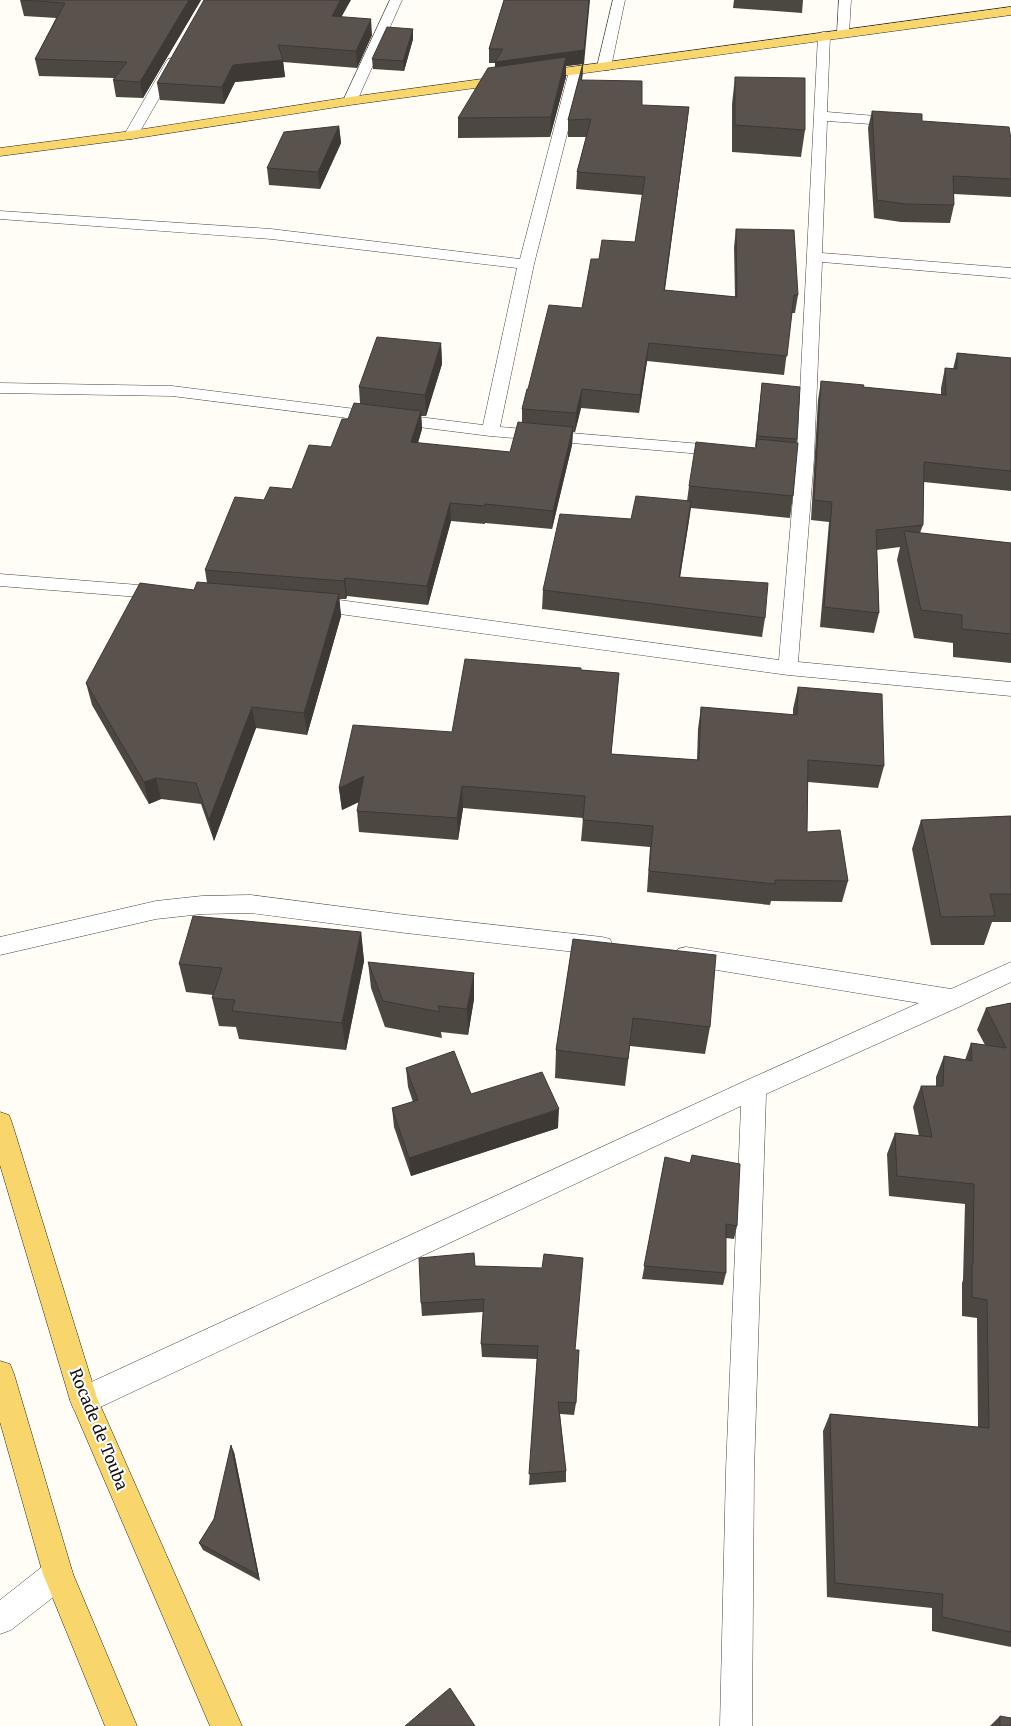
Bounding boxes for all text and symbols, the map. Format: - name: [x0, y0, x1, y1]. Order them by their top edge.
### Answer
- street label: Rocade de Touba: [66, 1365, 133, 1493]

